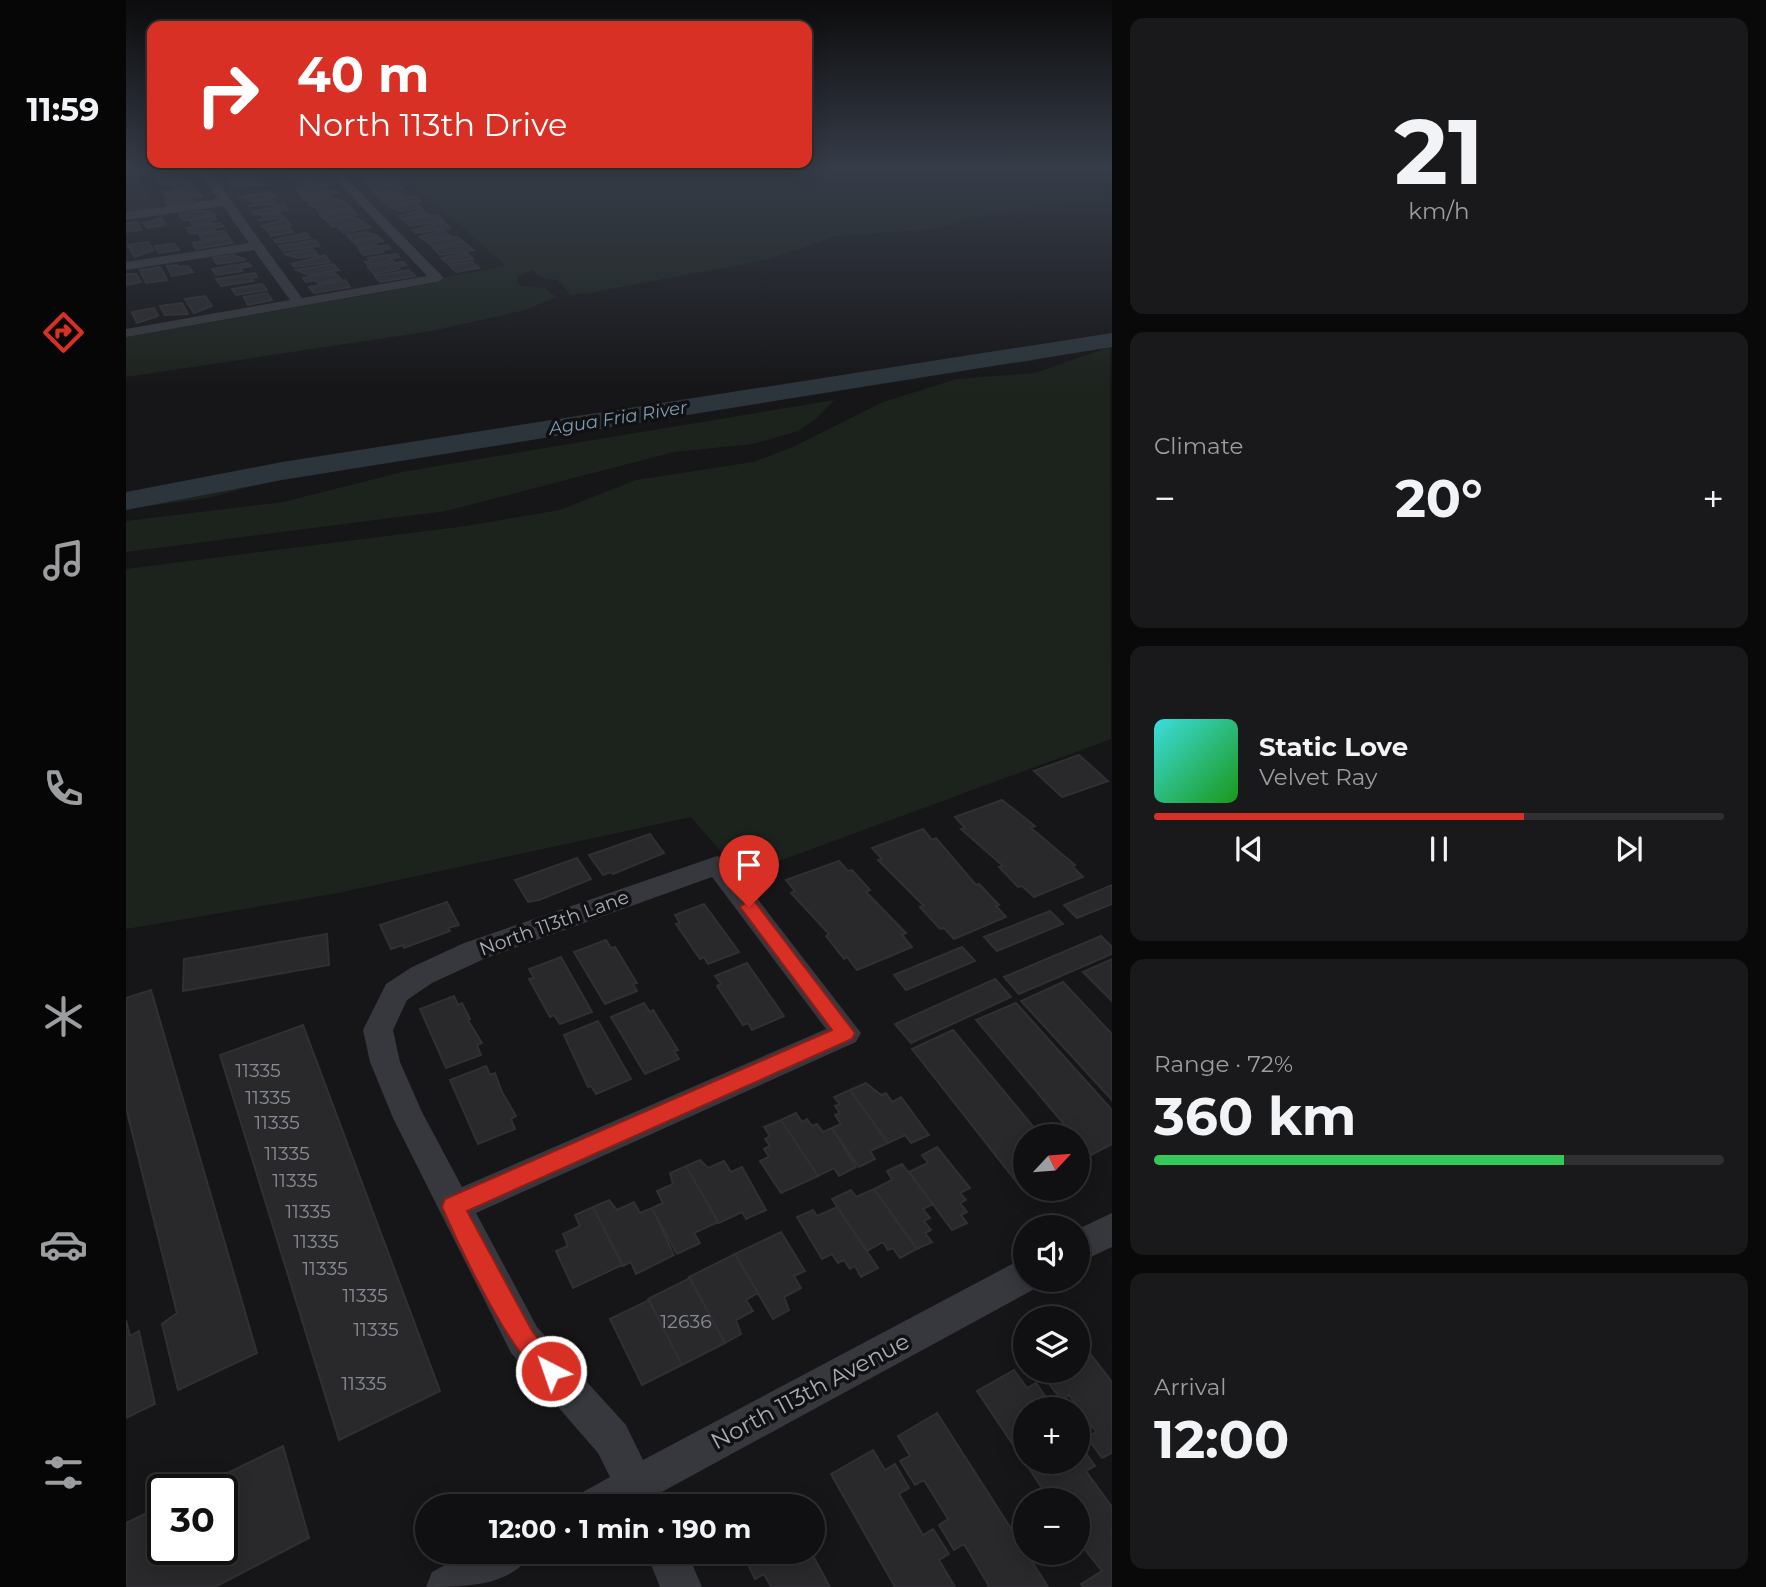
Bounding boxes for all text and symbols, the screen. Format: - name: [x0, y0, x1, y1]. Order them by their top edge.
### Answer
- text: 40 m: [297, 45, 429, 104]
- icon: right: [182, 49, 273, 140]
- text: 11:59: [27, 90, 99, 129]
- text: 21: [1394, 96, 1484, 207]
- text: North 113th Drive: [297, 105, 567, 144]
- text: km/h: [1408, 197, 1470, 225]
- icon: directions: [39, 308, 88, 357]
- water label: Agua Fria River: [546, 396, 689, 440]
- text: Climate: [1154, 432, 1243, 460]
- text: 20°: [1395, 467, 1483, 530]
- text: −: [1154, 475, 1176, 522]
- text: +: [1702, 475, 1724, 522]
- icon: music: [39, 536, 88, 585]
- text: Static Love: [1259, 731, 1408, 763]
- text: Velvet Ray: [1259, 763, 1377, 791]
- icon: phone: [39, 764, 88, 813]
- icon: previous: [1230, 830, 1268, 868]
- icon: pause: [1420, 830, 1458, 868]
- icon: next: [1610, 830, 1648, 868]
- pin: [719, 835, 779, 907]
- icon: arrive: [730, 846, 768, 884]
- street label: North 113th Lane: [476, 885, 632, 961]
- icon: climate: [39, 992, 88, 1041]
- text: Range · 72%: [1154, 1050, 1293, 1078]
- house number: 11335: [235, 1059, 281, 1082]
- text: 360 km: [1154, 1085, 1356, 1148]
- house number: 11335: [245, 1086, 291, 1109]
- house number: 11335: [254, 1111, 300, 1134]
- north arrow: [1013, 1124, 1090, 1200]
- map controls: [1013, 1124, 1090, 1565]
- house number: 11335: [264, 1142, 310, 1165]
- house number: 11335: [272, 1169, 318, 1192]
- house number: 11335: [285, 1200, 331, 1223]
- button: sound: [1013, 1215, 1090, 1292]
- icon: car: [39, 1220, 88, 1269]
- house number: 11335: [293, 1230, 339, 1253]
- house number: 11335: [302, 1257, 348, 1280]
- house number: 11335: [342, 1284, 388, 1307]
- button: layers: [1013, 1306, 1090, 1383]
- house number: 12636: [660, 1310, 712, 1333]
- house number: 11335: [353, 1318, 399, 1341]
- street label: North 113th Avenue: [706, 1327, 914, 1455]
- position arrow: [514, 1334, 588, 1408]
- house number: 11335: [341, 1372, 387, 1395]
- text: Arrival: [1154, 1373, 1227, 1401]
- button: +: [1013, 1397, 1090, 1474]
- text: 12:00: [1154, 1408, 1289, 1471]
- icon: filters: [39, 1448, 88, 1497]
- speed limit sign: 30: [147, 1474, 238, 1565]
- button: −: [1013, 1488, 1090, 1565]
- text: 12:00 · 1 min · 190 m: [489, 1513, 751, 1545]

